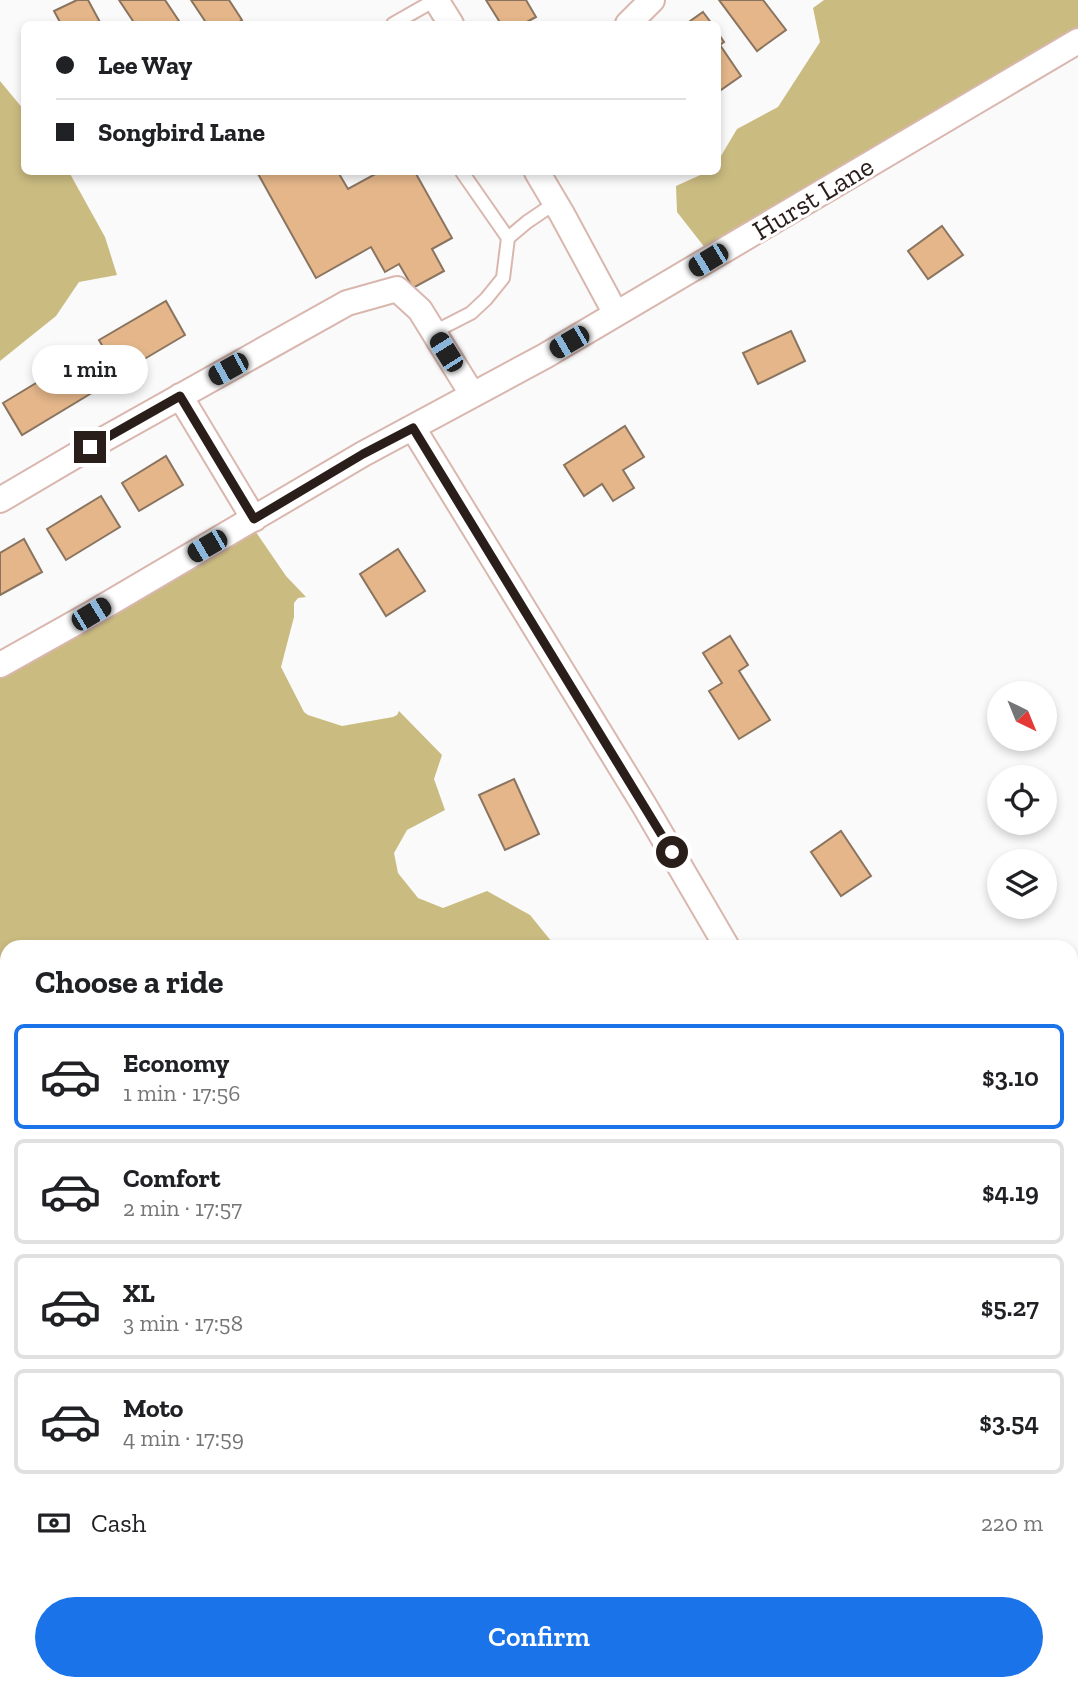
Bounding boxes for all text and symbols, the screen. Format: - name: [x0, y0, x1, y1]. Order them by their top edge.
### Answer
- text: Lee Way: [98, 49, 192, 81]
- text: Songbird Lane: [98, 116, 265, 148]
- street label: Hurst Lane: [747, 149, 879, 247]
- car: [685, 240, 732, 280]
- car: [546, 322, 593, 362]
- car: [426, 329, 467, 375]
- callout: 1 min: [32, 346, 148, 394]
- car: [205, 350, 252, 388]
- text: 1 min: [63, 355, 117, 383]
- route end: [74, 431, 106, 463]
- car: [184, 526, 231, 566]
- car: [68, 594, 115, 634]
- north arrow: [987, 681, 1057, 751]
- map controls: [987, 681, 1057, 919]
- button: locate: [987, 765, 1057, 835]
- route start: [656, 836, 688, 868]
- button: layers: [987, 849, 1057, 919]
- text: Choose a ride: [35, 963, 223, 1001]
- icon: car: [39, 1045, 102, 1108]
- text: Economy: [123, 1047, 229, 1079]
- text: $3.10: [982, 1061, 1039, 1093]
- text: 1 min · 17:56: [123, 1079, 240, 1107]
- icon: car: [39, 1160, 102, 1223]
- text: Comfort: [123, 1162, 220, 1194]
- text: $4.19: [982, 1176, 1039, 1208]
- text: 2 min · 17:57: [123, 1194, 242, 1222]
- icon: car: [39, 1275, 102, 1338]
- text: XL: [123, 1277, 155, 1309]
- text: $5.27: [981, 1291, 1039, 1323]
- text: 3 min · 17:58: [123, 1309, 243, 1337]
- icon: car: [39, 1390, 102, 1453]
- text: Moto: [123, 1392, 183, 1424]
- text: $3.54: [979, 1406, 1039, 1438]
- text: 4 min · 17:59: [123, 1424, 244, 1452]
- icon: cash: [35, 1504, 73, 1542]
- text: Cash: [91, 1507, 146, 1539]
- text: 220 m: [981, 1509, 1043, 1537]
- button: Confirm: [35, 1597, 1043, 1677]

